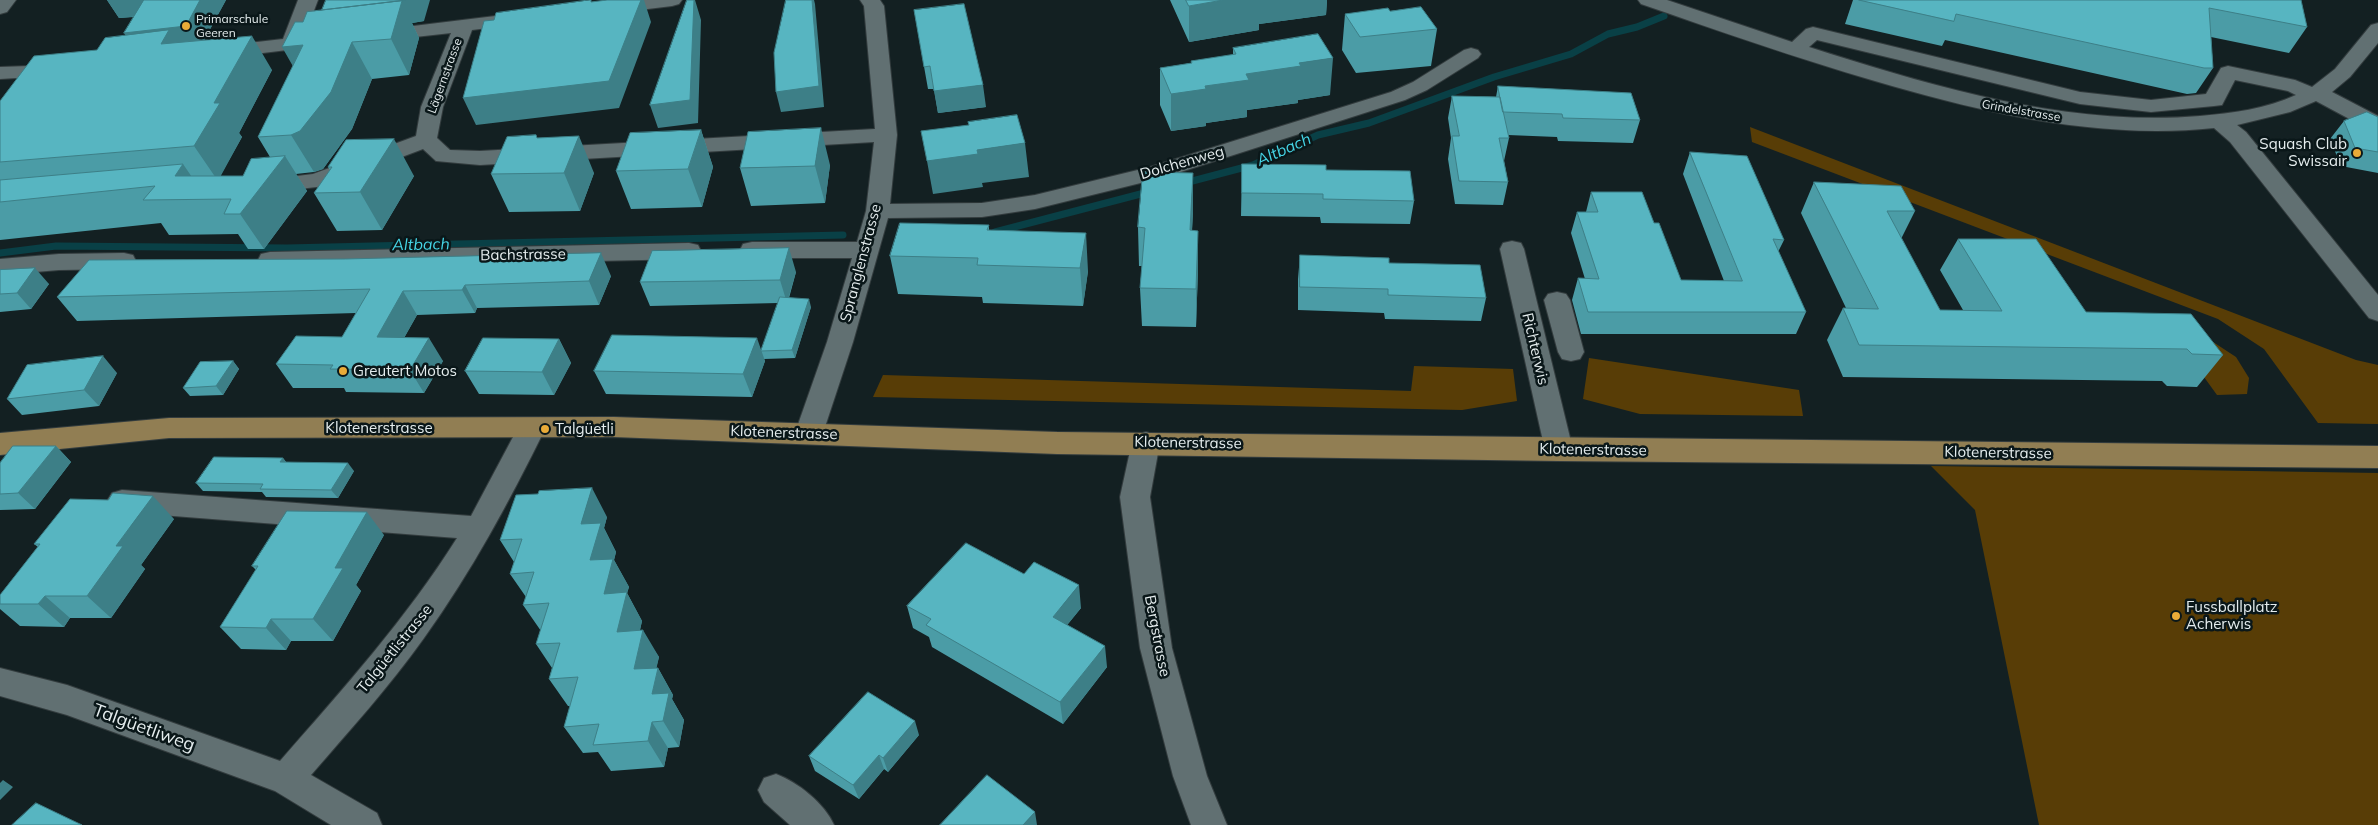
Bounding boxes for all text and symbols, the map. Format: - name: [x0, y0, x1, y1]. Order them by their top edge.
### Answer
- place label: Primarschule Geeren: [196, 12, 268, 40]
- marker: Primarschule Geeren: [180, 20, 192, 32]
- street label: Lägernstrasse: [425, 36, 465, 116]
- street label: Grindelstrasse: [1981, 97, 2061, 125]
- water label: Altbach: [1254, 130, 1314, 170]
- place label: Squash Club Swissair: [2259, 135, 2347, 170]
- street label: Dolchenweg: [1138, 142, 1226, 184]
- marker: Squash Club Swissair: [2351, 147, 2363, 159]
- street label: Spranglenstrasse: [837, 202, 885, 324]
- water label: Altbach: [392, 235, 450, 255]
- street label: Bachstrasse: [480, 245, 566, 265]
- street label: Richterwis: [1518, 311, 1552, 387]
- place label: Greutert Motos: [353, 362, 457, 380]
- marker: Greutert Motos: [337, 365, 349, 377]
- street label: Klotenerstrasse: [325, 419, 433, 437]
- place label: Talgüetli: [555, 420, 614, 438]
- street label: Klotenerstrasse: [730, 422, 838, 444]
- marker: Talgüetli: [539, 423, 551, 435]
- street label: Klotenerstrasse: [1134, 433, 1242, 453]
- street label: Klotenerstrasse: [1539, 440, 1647, 460]
- street label: Klotenerstrasse: [1944, 443, 2052, 463]
- street label: Bergstrasse: [1140, 594, 1174, 678]
- place label: Fussballplatz Acherwis: [2186, 598, 2278, 633]
- street label: Talgüetlistrasse: [354, 601, 436, 697]
- marker: Fussballplatz Acherwis: [2170, 610, 2182, 622]
- street label: Talgüetliweg: [90, 700, 198, 756]

